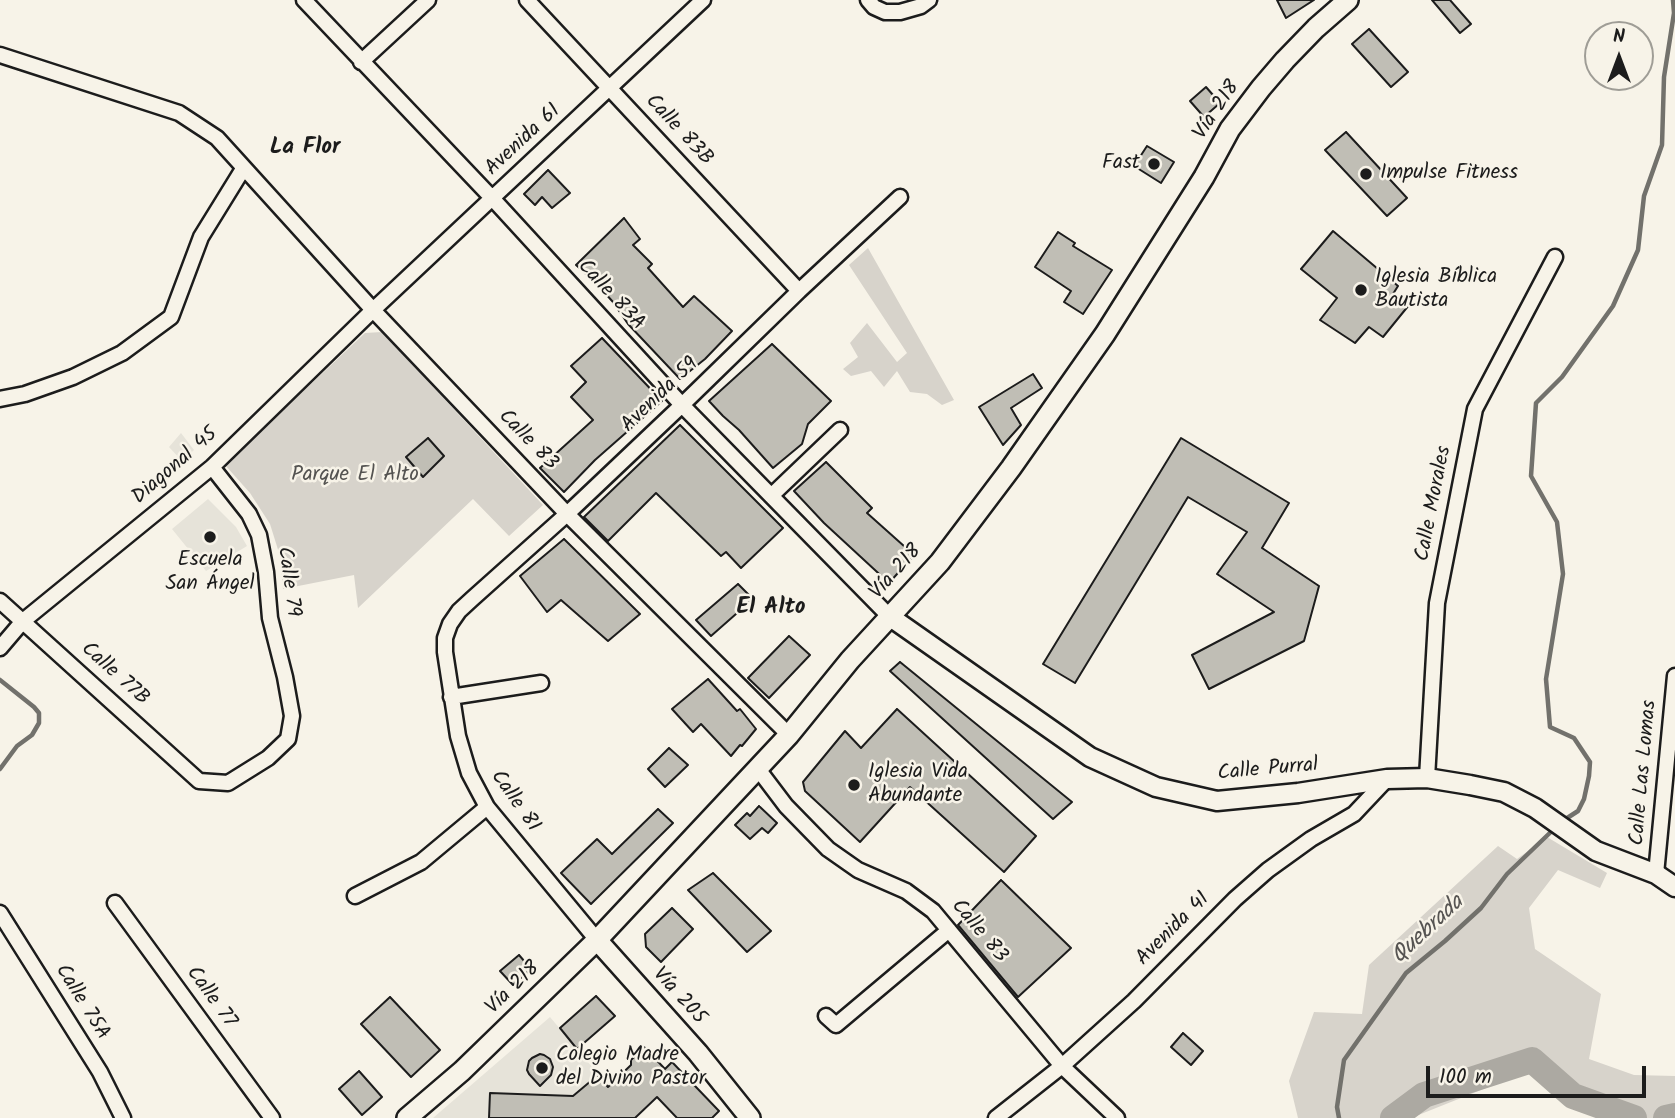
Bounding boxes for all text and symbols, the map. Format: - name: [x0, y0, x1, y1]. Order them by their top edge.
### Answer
- north arrow: [1584, 21, 1654, 91]
- text: N: [1613, 22, 1625, 52]
- street label: Vía 218: [1189, 77, 1247, 145]
- street label: Calle 83B: [639, 90, 717, 172]
- street label: Avenida 61: [481, 100, 567, 182]
- district label: La Flor: [270, 135, 340, 163]
- place label: Fast: [1102, 151, 1140, 177]
- marker: Fast: [1146, 156, 1162, 172]
- place label: Impulse Fitness: [1380, 161, 1518, 187]
- marker: Impulse Fitness: [1358, 166, 1374, 182]
- street label: Calle 83A: [571, 255, 649, 337]
- place label: Iglesia Bíblica Bautista: [1375, 265, 1497, 315]
- marker: Iglesia Bíblica Bautista: [1353, 282, 1369, 298]
- street label: Avenida 59: [617, 353, 705, 439]
- street label: Calle 83: [492, 405, 562, 477]
- street label: Diagonal 45: [128, 423, 224, 511]
- street label: Calle Morales: [1411, 444, 1459, 564]
- park label: Parque El Alto: [291, 463, 419, 489]
- marker: Escuela San Ángel: [202, 529, 218, 545]
- street label: Vía 218: [866, 540, 928, 606]
- street label: Calle 79: [270, 545, 304, 619]
- place label: Escuela San Ángel: [165, 548, 255, 598]
- district label: El Alto: [736, 595, 806, 623]
- street label: Calle 77B: [75, 638, 153, 712]
- street label: Calle Las Lomas: [1626, 699, 1664, 847]
- street label: Calle Purral: [1217, 754, 1319, 788]
- place label: Iglesia Vida Abundante: [868, 760, 968, 810]
- street label: Calle 81: [484, 766, 544, 838]
- marker: Iglesia Vida Abundante: [846, 777, 862, 793]
- street label: Avenida 41: [1132, 888, 1216, 972]
- water label: Quebrada: [1387, 891, 1471, 971]
- street label: Calle 83: [944, 895, 1012, 969]
- street label: Vía 218: [482, 957, 546, 1021]
- street label: Calle 75A: [48, 961, 114, 1045]
- street label: Calle 77: [179, 962, 241, 1034]
- street label: Vía 205: [646, 963, 710, 1031]
- place label: Colegio Madre del Divino Pastor: [556, 1043, 706, 1093]
- scale bar: [1430, 1052, 1650, 1096]
- marker: Colegio Madre del Divino Pastor: [534, 1060, 550, 1076]
- text: 100 m: [1439, 1061, 1492, 1094]

